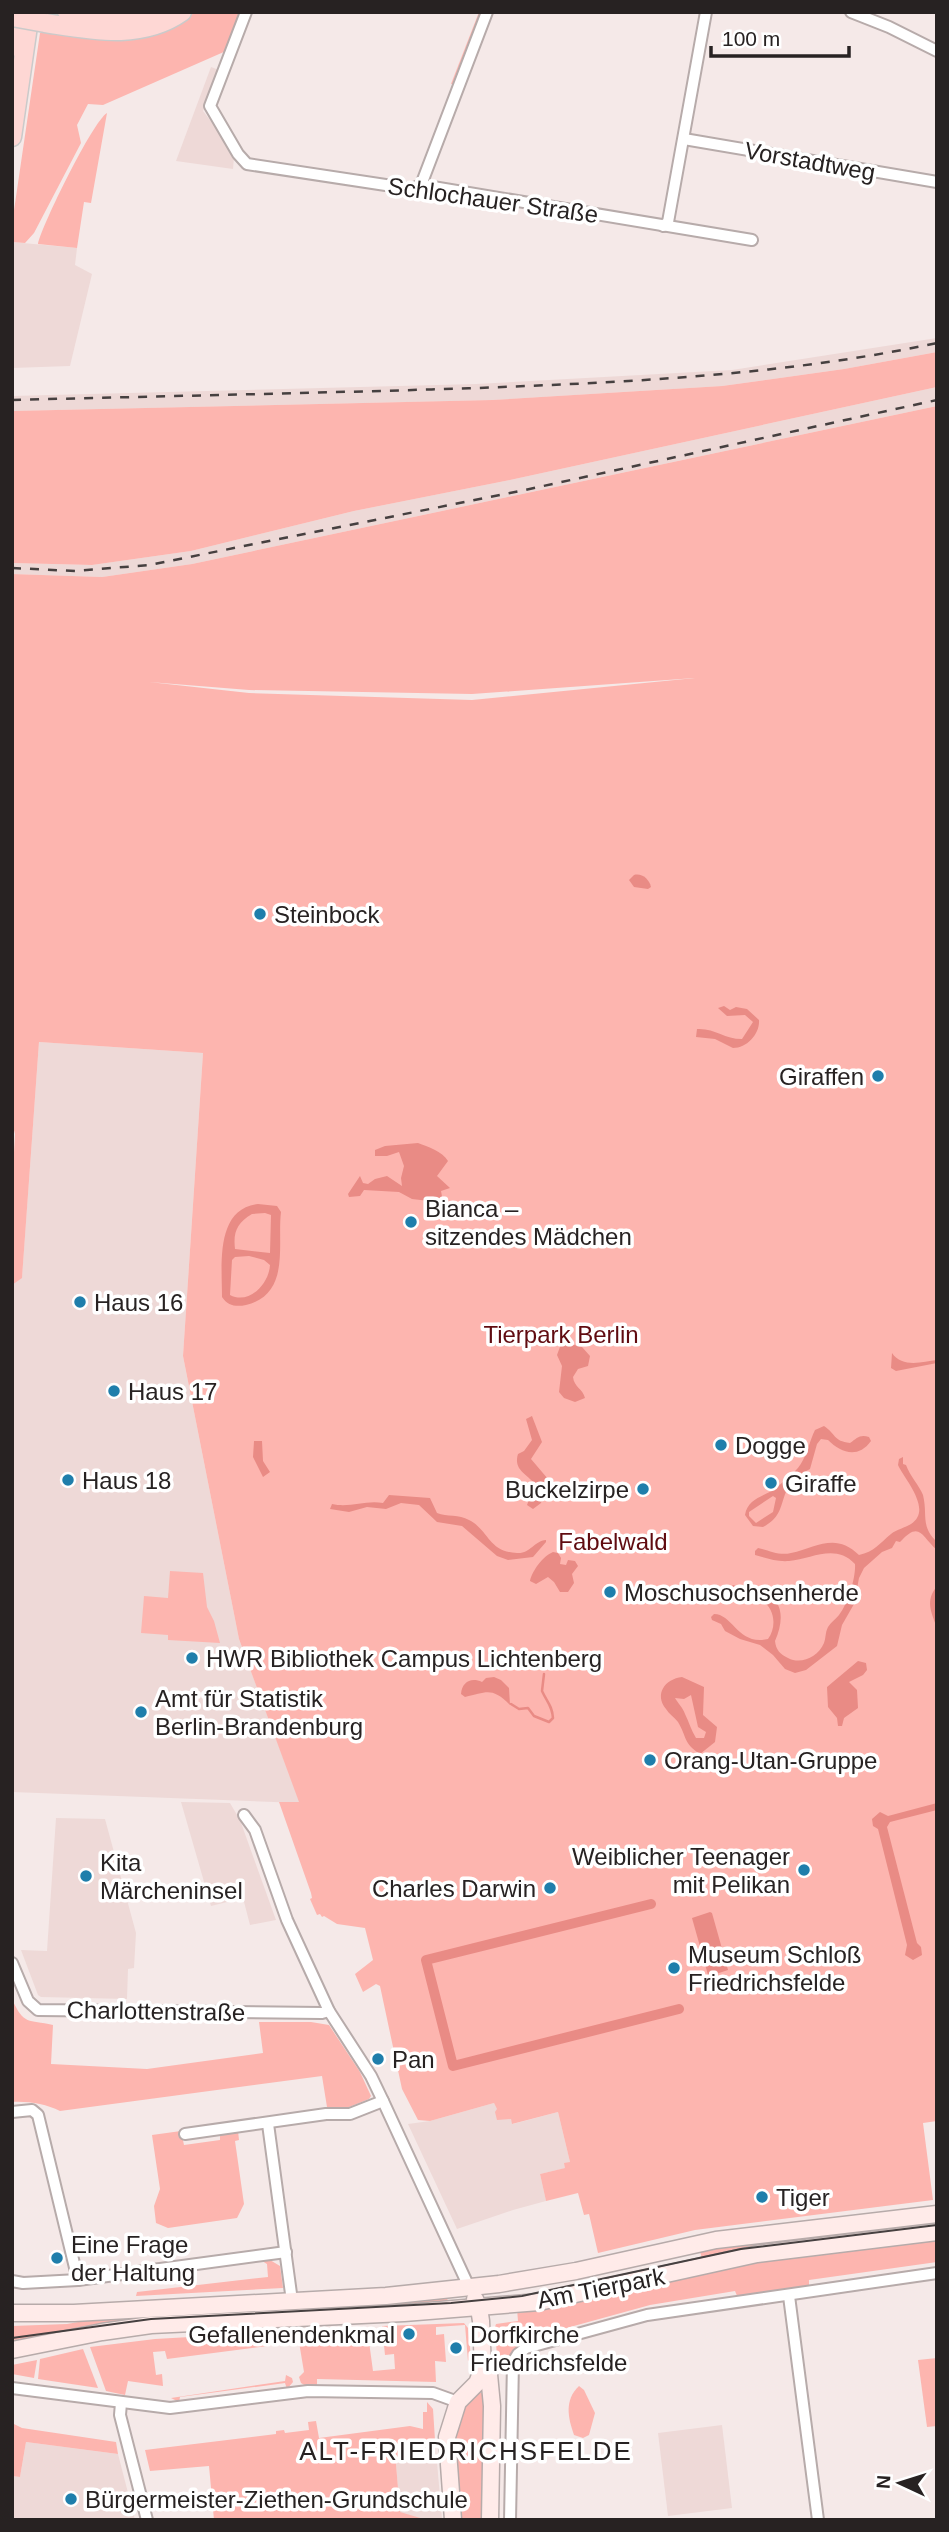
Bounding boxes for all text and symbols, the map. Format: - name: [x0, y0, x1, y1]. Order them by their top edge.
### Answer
- scale bar: [711, 14, 849, 58]
- text: 100 m: [722, 27, 780, 50]
- street label: Vorstadtweg: [743, 136, 877, 186]
- street label: Schlochauer Straße: [386, 172, 600, 228]
- place label: Steinbock: [274, 901, 380, 928]
- marker: Steinbock: [252, 906, 268, 922]
- place label: Giraffen: [779, 1063, 864, 1090]
- marker: Giraffen: [870, 1068, 886, 1084]
- place label: Bianca – sitzendes Mädchen: [425, 1195, 632, 1250]
- marker: Bianca – sitzendes Mädchen: [403, 1214, 419, 1230]
- place label: Haus 16: [94, 1289, 183, 1316]
- marker: Haus 16: [72, 1294, 88, 1310]
- park label: Tierpark Berlin: [483, 1321, 639, 1348]
- place label: Haus 17: [128, 1378, 217, 1405]
- marker: Haus 17: [106, 1383, 122, 1399]
- place label: Dogge: [735, 1432, 806, 1459]
- marker: Dogge: [713, 1437, 729, 1453]
- place label: Haus 18: [82, 1467, 171, 1494]
- place label: Giraffe: [785, 1470, 857, 1497]
- marker: Haus 18: [60, 1472, 76, 1488]
- marker: Giraffe: [763, 1475, 779, 1491]
- place label: Buckelzirpe: [505, 1476, 629, 1503]
- marker: Buckelzirpe: [635, 1481, 651, 1497]
- park label: Fabelwald: [558, 1528, 668, 1555]
- place label: Moschusochsenherde: [624, 1579, 859, 1606]
- marker: Moschusochsenherde: [602, 1584, 618, 1600]
- place label: HWR Bibliothek Campus Lichtenberg: [206, 1645, 602, 1672]
- marker: HWR Bibliothek Campus Lichtenberg: [184, 1650, 200, 1666]
- place label: Amt für Statistik Berlin-Brandenburg: [155, 1685, 363, 1740]
- marker: Amt für Statistik Berlin-Brandenburg: [133, 1704, 149, 1720]
- place label: Orang-Utan-Gruppe: [664, 1747, 877, 1774]
- marker: Orang-Utan-Gruppe: [642, 1752, 658, 1768]
- place label: Weiblicher Teenager mit Pelikan: [572, 1843, 790, 1898]
- place label: Kita Märcheninsel: [100, 1849, 243, 1904]
- marker: Weiblicher Teenager mit Pelikan: [796, 1862, 812, 1878]
- marker: Kita Märcheninsel: [78, 1868, 94, 1884]
- place label: Charles Darwin: [372, 1875, 536, 1902]
- marker: Charles Darwin: [542, 1880, 558, 1896]
- place label: Museum Schloß Friedrichsfelde: [688, 1941, 861, 1996]
- marker: Museum Schloß Friedrichsfelde: [666, 1960, 682, 1976]
- street label: Charlottenstraße: [66, 1996, 246, 2026]
- place label: Pan: [392, 2046, 435, 2073]
- marker: Pan: [370, 2051, 386, 2067]
- place label: Tiger: [776, 2184, 830, 2211]
- marker: Tiger: [754, 2189, 770, 2205]
- place label: Eine Frage der Haltung: [71, 2231, 195, 2286]
- marker: Eine Frage der Haltung: [49, 2250, 65, 2266]
- street label: Am Tierpark: [535, 2262, 668, 2314]
- place label: Gefallenendenkmal: [188, 2321, 395, 2348]
- place label: Dorfkirche Friedrichsfelde: [470, 2321, 627, 2376]
- marker: Gefallenendenkmal: [401, 2326, 417, 2342]
- marker: Dorfkirche Friedrichsfelde: [448, 2340, 464, 2356]
- district label: ALT-FRIEDRICHSFELDE: [299, 2436, 633, 2466]
- north arrow: [865, 2448, 935, 2518]
- text: N: [873, 2474, 894, 2489]
- place label: Bürgermeister-Ziethen-Grundschule: [85, 2486, 468, 2513]
- marker: Bürgermeister-Ziethen-Grundschule: [63, 2491, 79, 2507]

